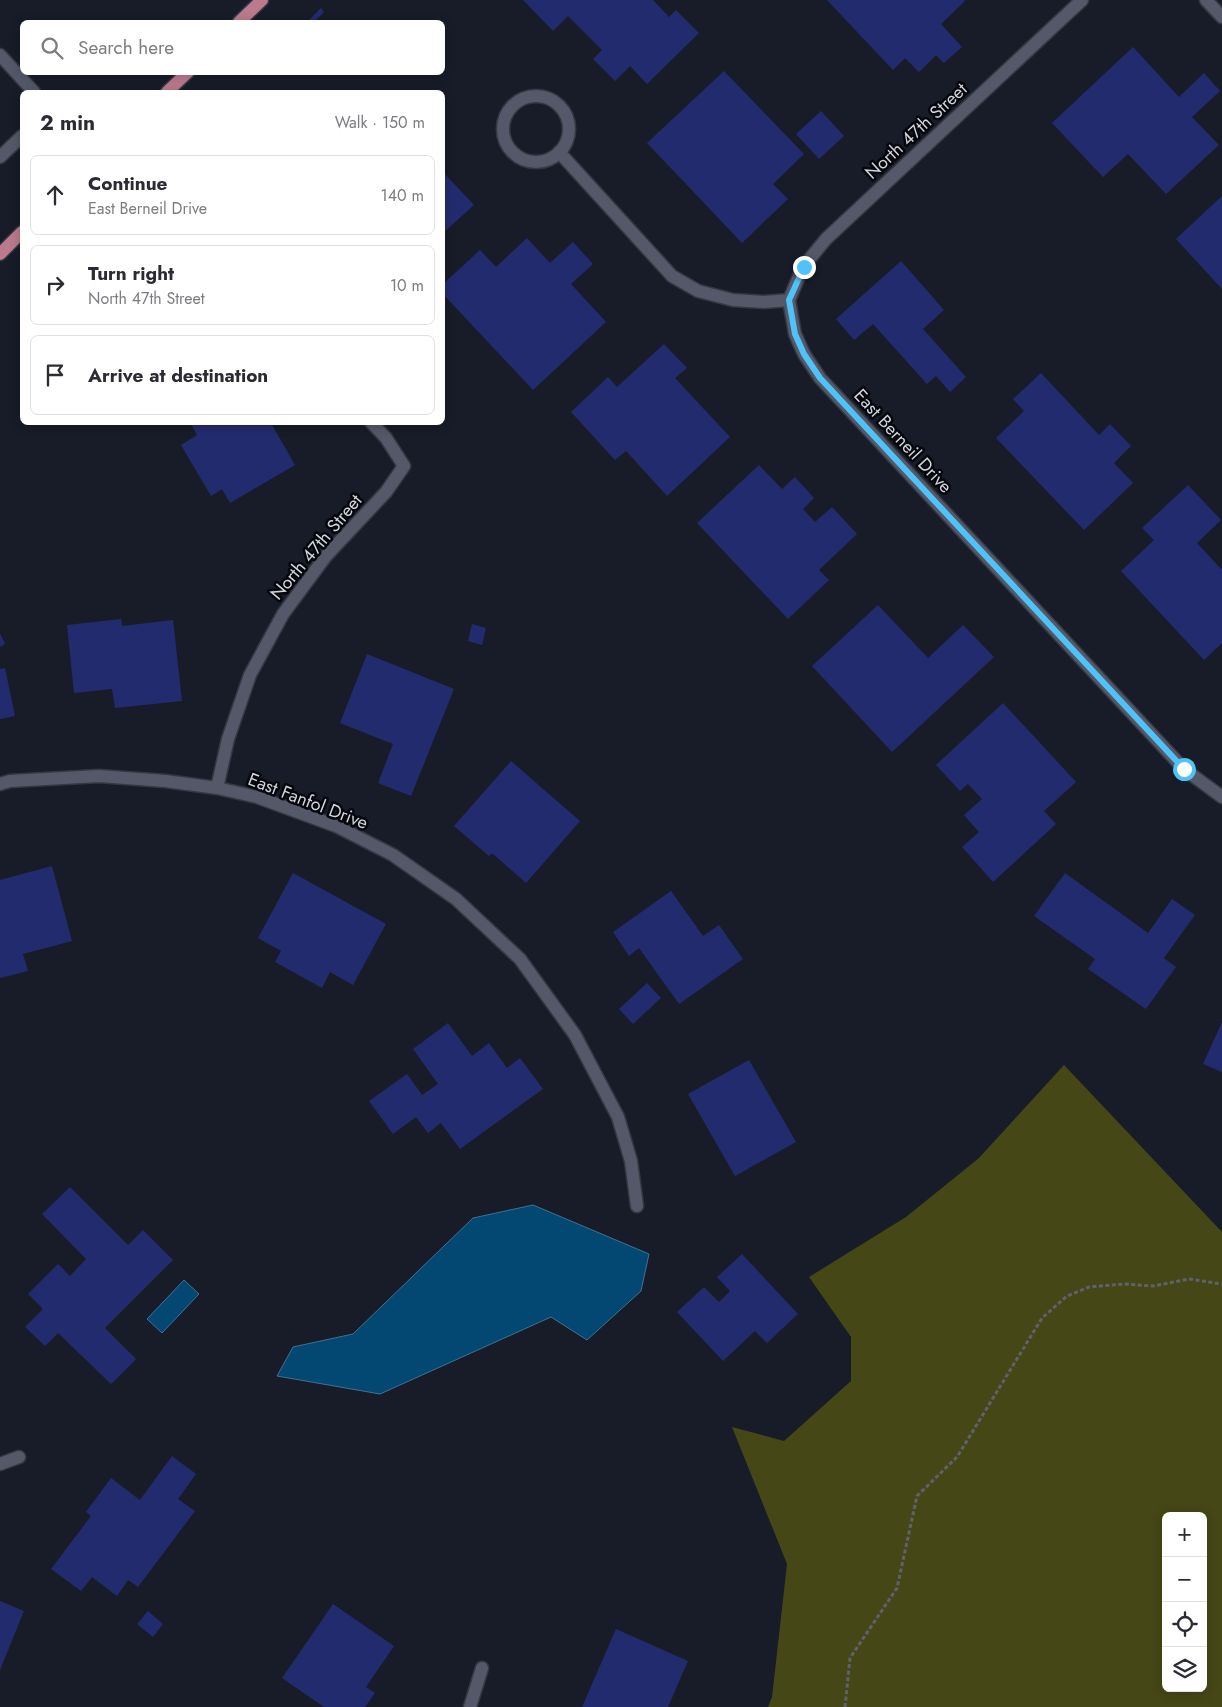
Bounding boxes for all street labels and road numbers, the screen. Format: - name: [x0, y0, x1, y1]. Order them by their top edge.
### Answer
- street label: North 47th Street: [859, 76, 973, 185]
- street label: East Berneil Drive: [848, 383, 958, 499]
- street label: North 47th Street: [264, 488, 369, 606]
- street label: East Fanfol Drive: [244, 766, 372, 836]

